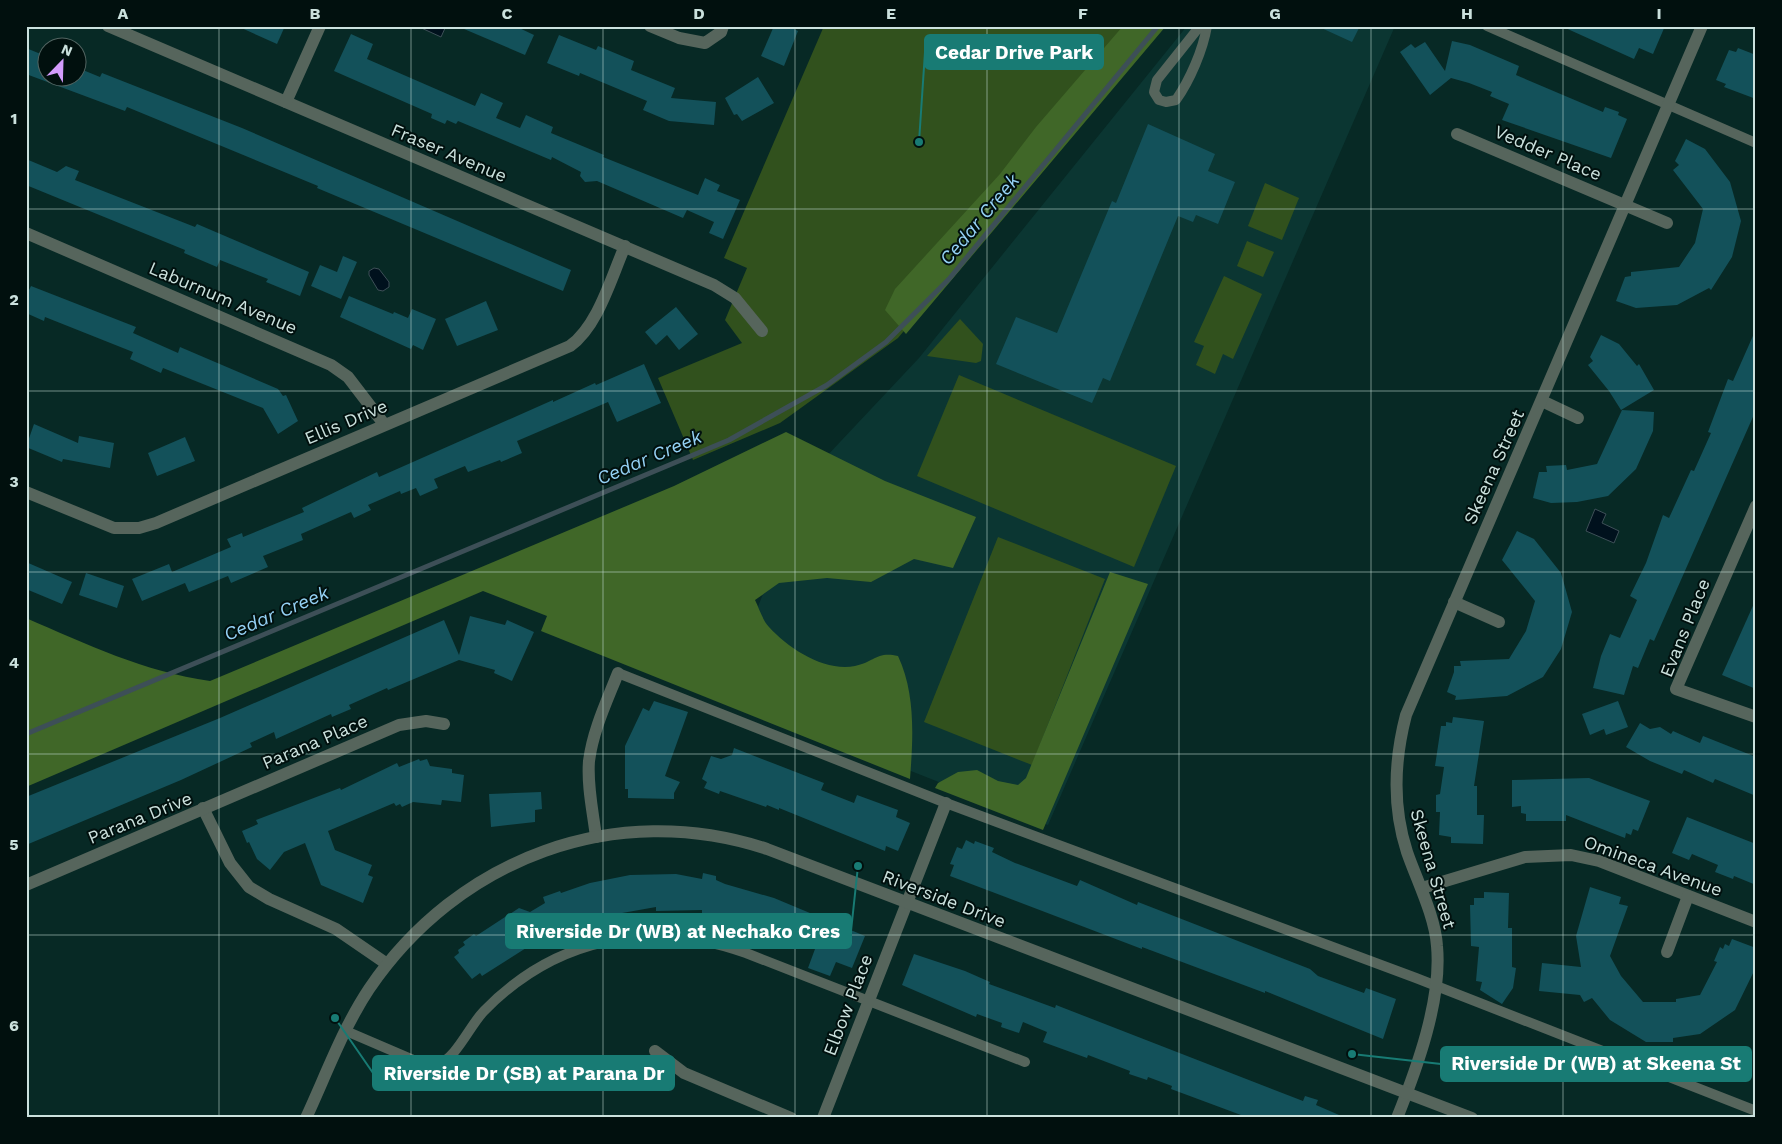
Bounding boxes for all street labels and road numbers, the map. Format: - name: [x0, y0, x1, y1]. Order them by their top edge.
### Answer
- street label: Fraser Avenue: [388, 119, 510, 186]
- street label: Vedder Place: [1491, 121, 1605, 185]
- street label: Laburnum Avenue: [146, 257, 301, 338]
- street label: Ellis Drive: [301, 395, 390, 448]
- street label: Skeena Street: [1459, 406, 1528, 527]
- street label: Evans Place: [1655, 576, 1714, 680]
- street label: Parana Place: [259, 710, 371, 773]
- street label: Parana Drive: [85, 787, 195, 848]
- street label: Skeena Street: [1406, 807, 1461, 932]
- street label: Omineca Avenue: [1581, 831, 1725, 900]
- street label: Riverside Drive: [880, 865, 1009, 932]
- street label: Elbow Place: [819, 951, 876, 1058]

